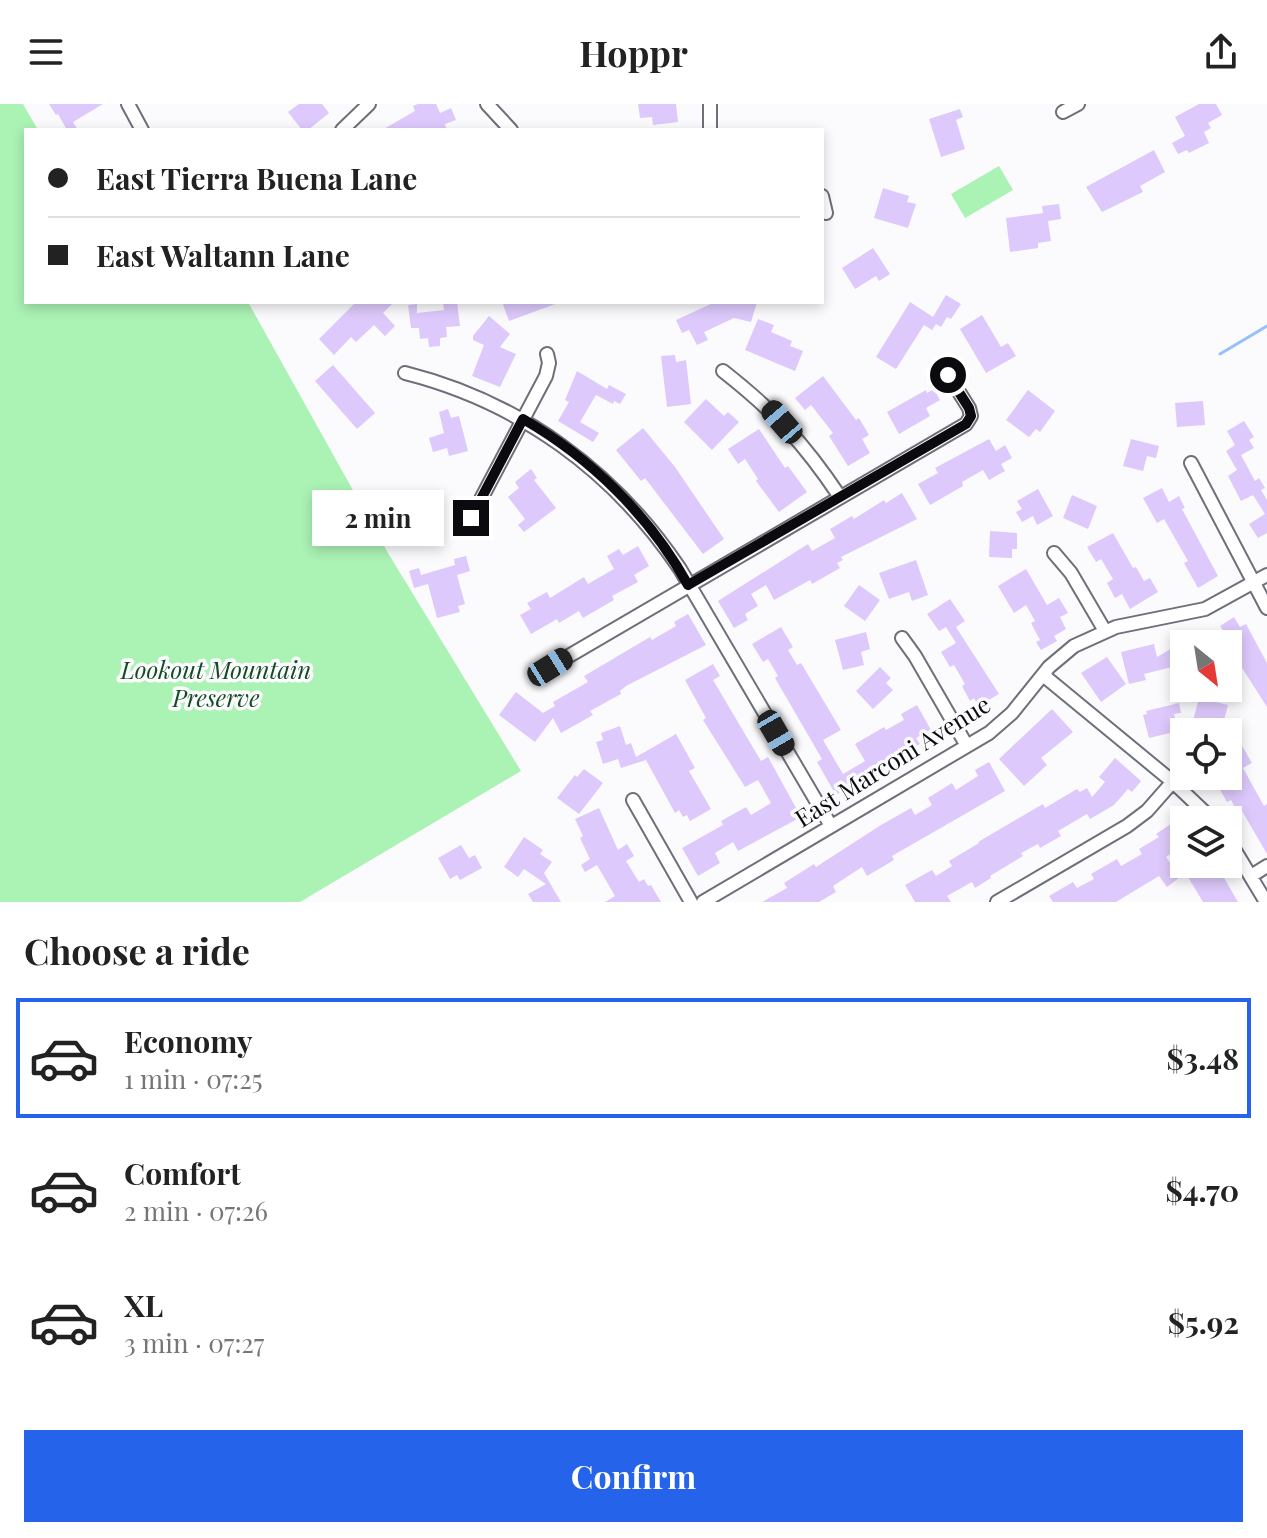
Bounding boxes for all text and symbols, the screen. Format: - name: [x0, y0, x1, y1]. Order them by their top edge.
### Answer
- text: Hoppr: [579, 28, 688, 76]
- icon: menu: [24, 30, 68, 74]
- icon: share: [1199, 30, 1243, 74]
- text: East Tierra Buena Lane: [96, 158, 417, 198]
- text: East Waltann Lane: [96, 235, 350, 275]
- route start: [930, 357, 966, 393]
- car: [757, 396, 807, 448]
- callout: 2 min: [311, 490, 443, 546]
- text: 2 min: [344, 500, 412, 535]
- route end: [453, 500, 489, 536]
- north arrow: [1170, 630, 1242, 702]
- map controls: [1170, 630, 1242, 878]
- car: [523, 644, 577, 690]
- park label: Lookout Mountain Preserve: [120, 653, 311, 713]
- street label: East Marconi Avenue: [788, 687, 996, 833]
- car: [754, 706, 798, 760]
- button: locate: [1170, 718, 1242, 790]
- button: layers: [1170, 806, 1242, 878]
- text: Choose a ride: [24, 926, 250, 974]
- text: Economy: [124, 1021, 253, 1061]
- icon: car: [28, 1022, 100, 1094]
- text: $3.48: [1166, 1038, 1239, 1078]
- text: 1 min · 07:25: [124, 1061, 262, 1096]
- text: Comfort: [124, 1153, 241, 1193]
- icon: car: [28, 1154, 100, 1226]
- text: $4.70: [1165, 1170, 1239, 1210]
- text: 2 min · 07:26: [124, 1193, 268, 1228]
- text: XL: [124, 1285, 163, 1325]
- icon: car: [28, 1286, 100, 1358]
- text: $5.92: [1168, 1302, 1239, 1342]
- text: 3 min · 07:27: [124, 1325, 264, 1360]
- button: Confirm: [24, 1430, 1243, 1522]

